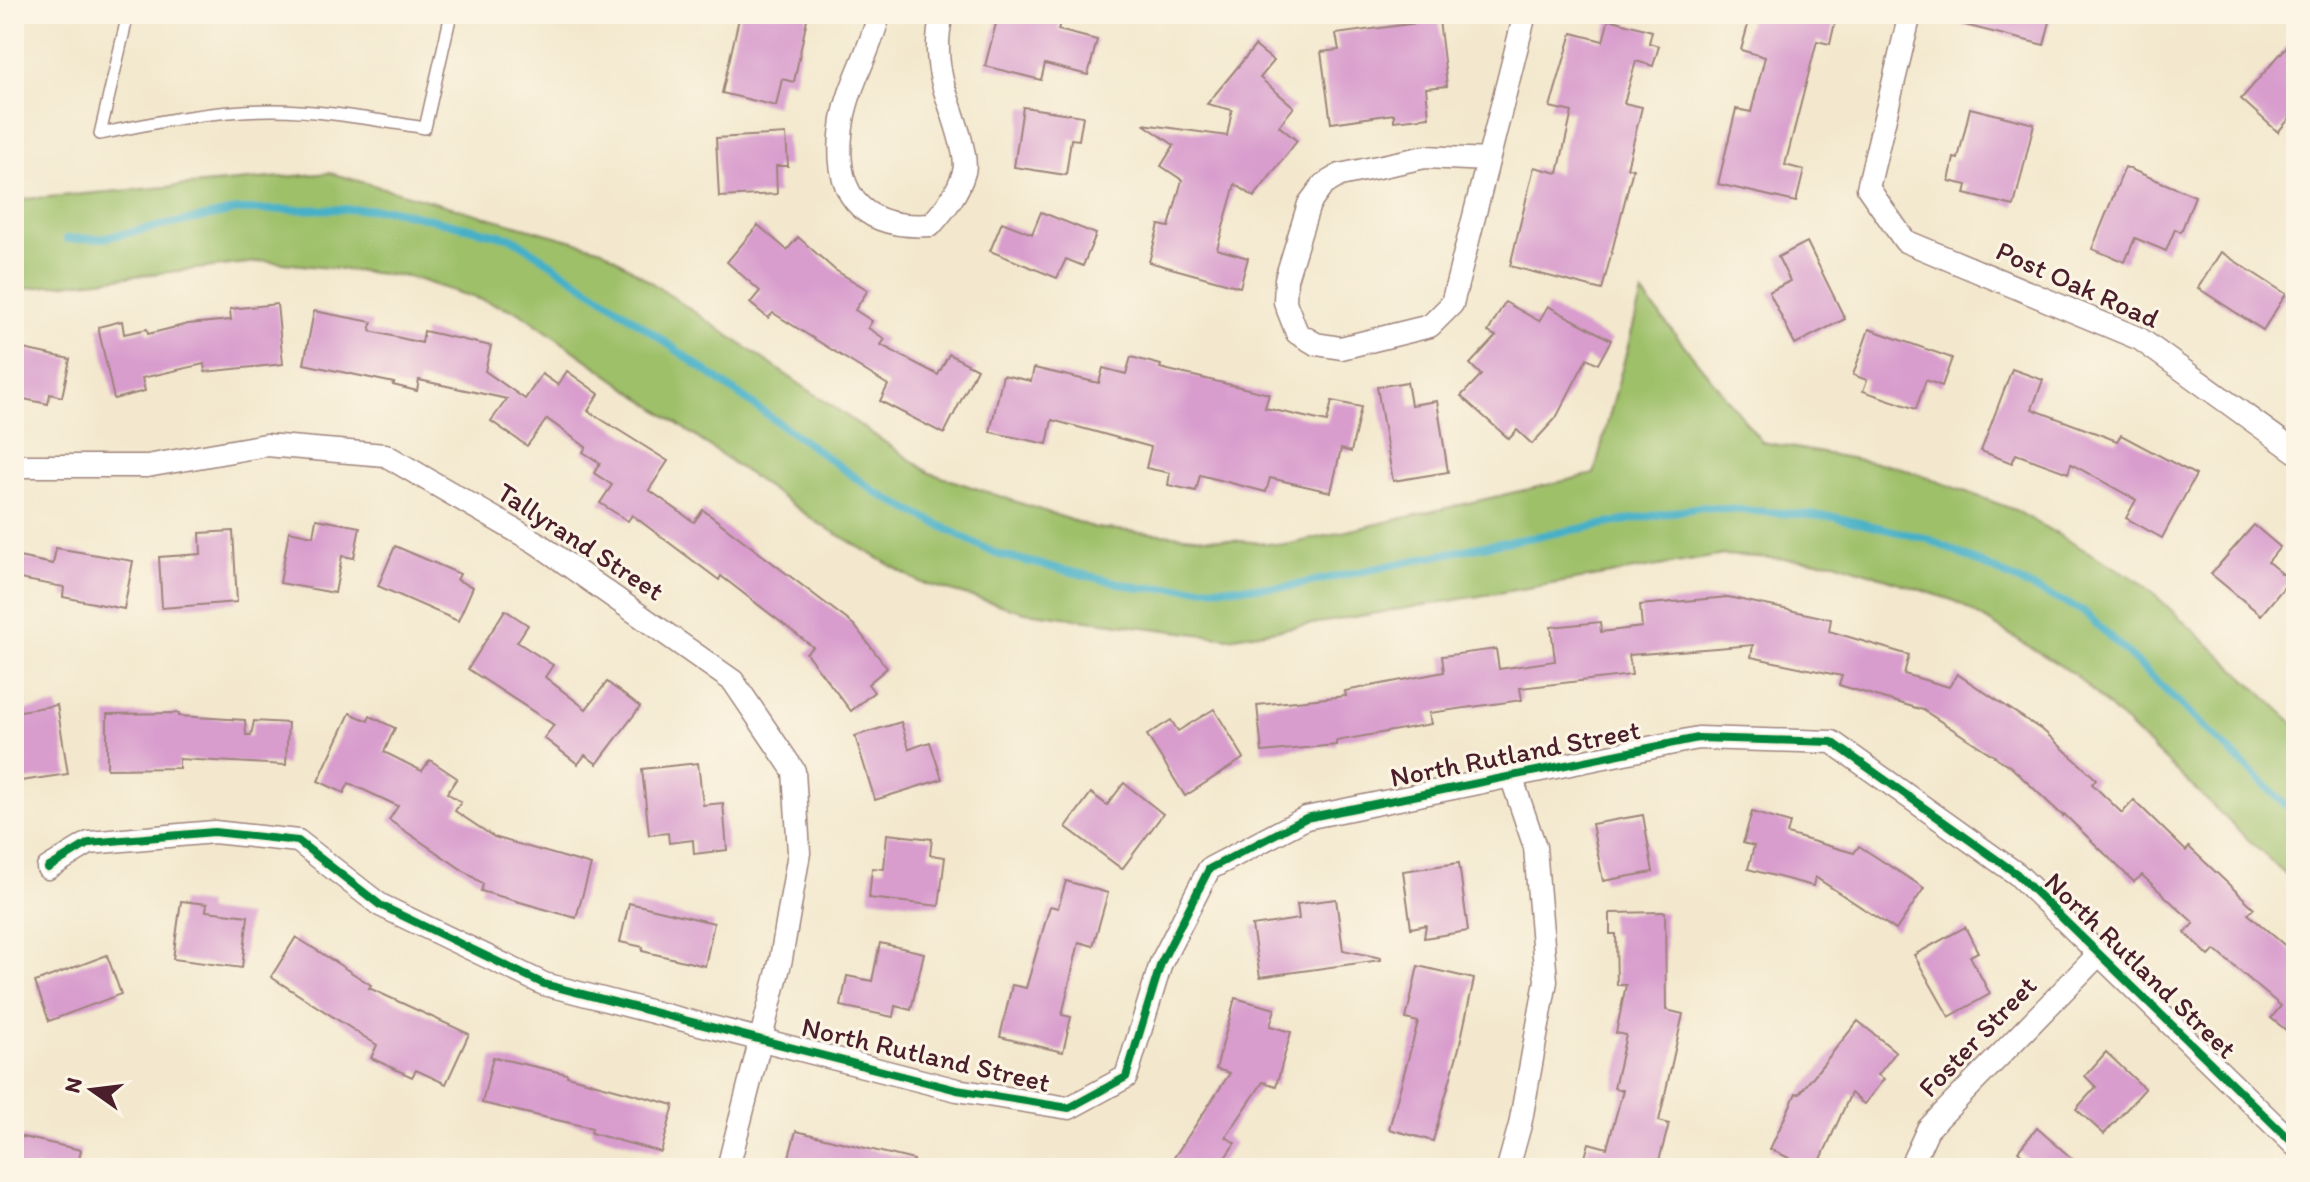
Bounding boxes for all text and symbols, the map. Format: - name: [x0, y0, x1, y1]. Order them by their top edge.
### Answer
- street label: Post Oak Road: [1991, 233, 2165, 335]
- street label: Tallyrand Street: [491, 474, 671, 608]
- street label: North Rutland Street: [1387, 712, 1643, 794]
- street label: North Rutland Street: [2038, 865, 2244, 1065]
- street label: Foster Street: [1911, 968, 2043, 1104]
- street label: North Rutland Street: [799, 1009, 1053, 1099]
- north arrow: [52, 1050, 132, 1130]
- text: N: [58, 1075, 88, 1096]

